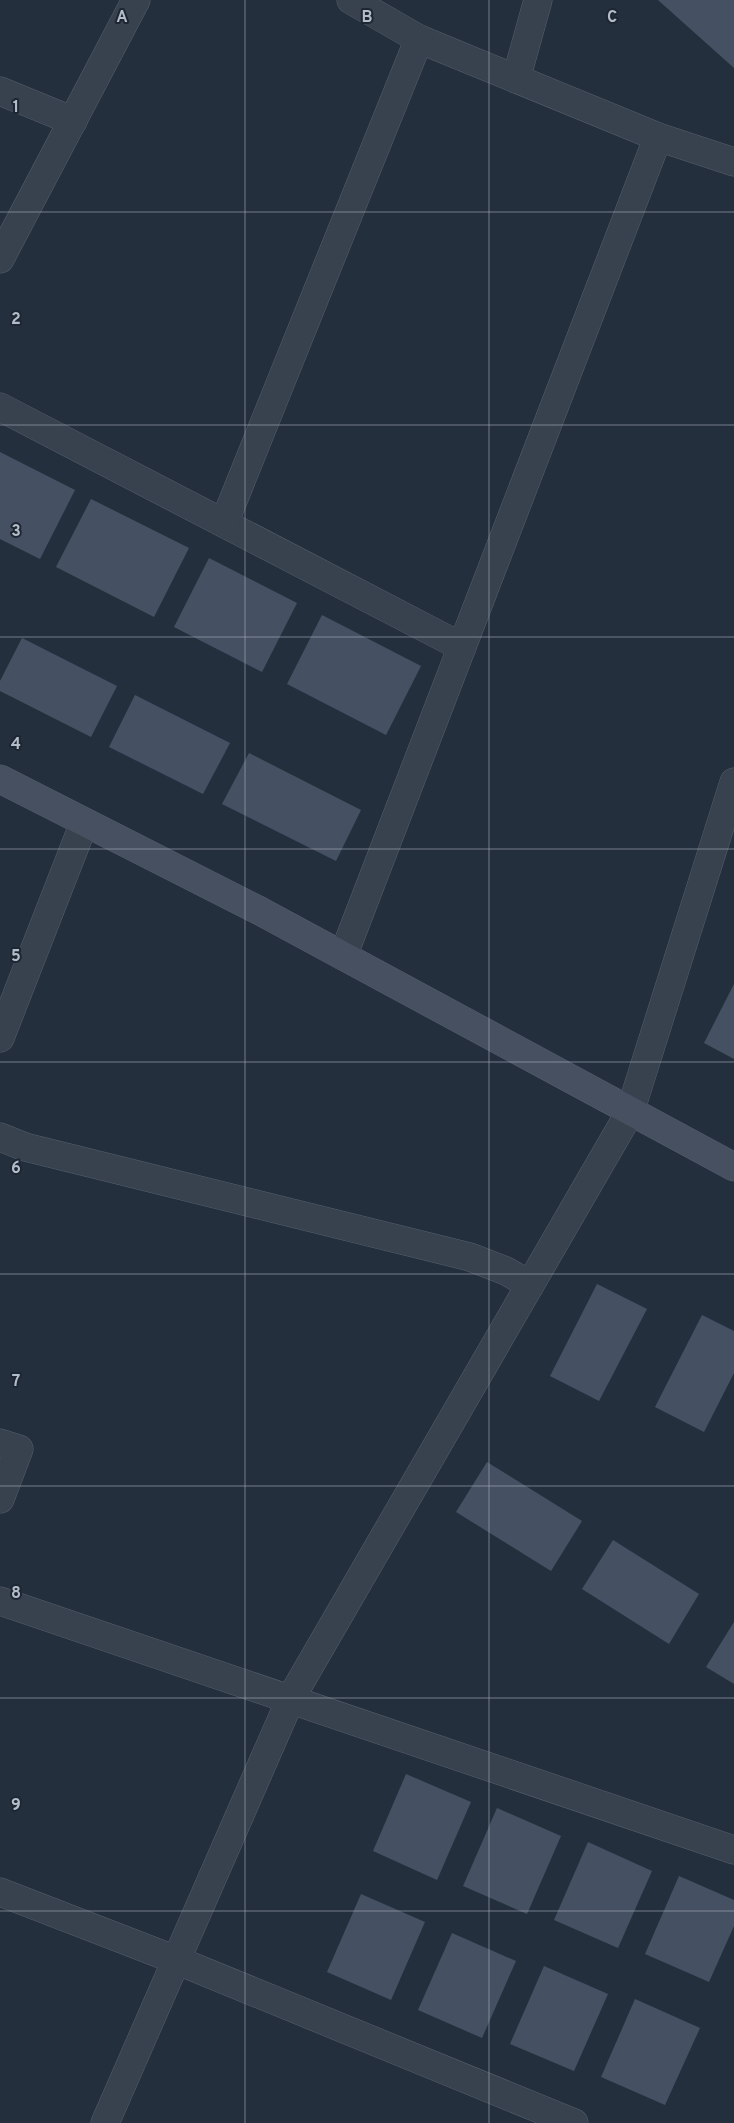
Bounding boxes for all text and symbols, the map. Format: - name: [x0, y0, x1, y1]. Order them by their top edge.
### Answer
- text: A: [116, 8, 128, 28]
- text: B: [361, 8, 373, 28]
- text: C: [607, 8, 617, 28]
- text: 1: [13, 98, 19, 118]
- text: 2: [11, 310, 21, 330]
- text: 3: [11, 522, 21, 542]
- text: 4: [11, 735, 21, 755]
- text: 5: [11, 947, 21, 967]
- text: 6: [11, 1159, 21, 1179]
- text: 7: [12, 1372, 20, 1392]
- text: 8: [11, 1584, 21, 1604]
- text: 9: [11, 1796, 21, 1816]

